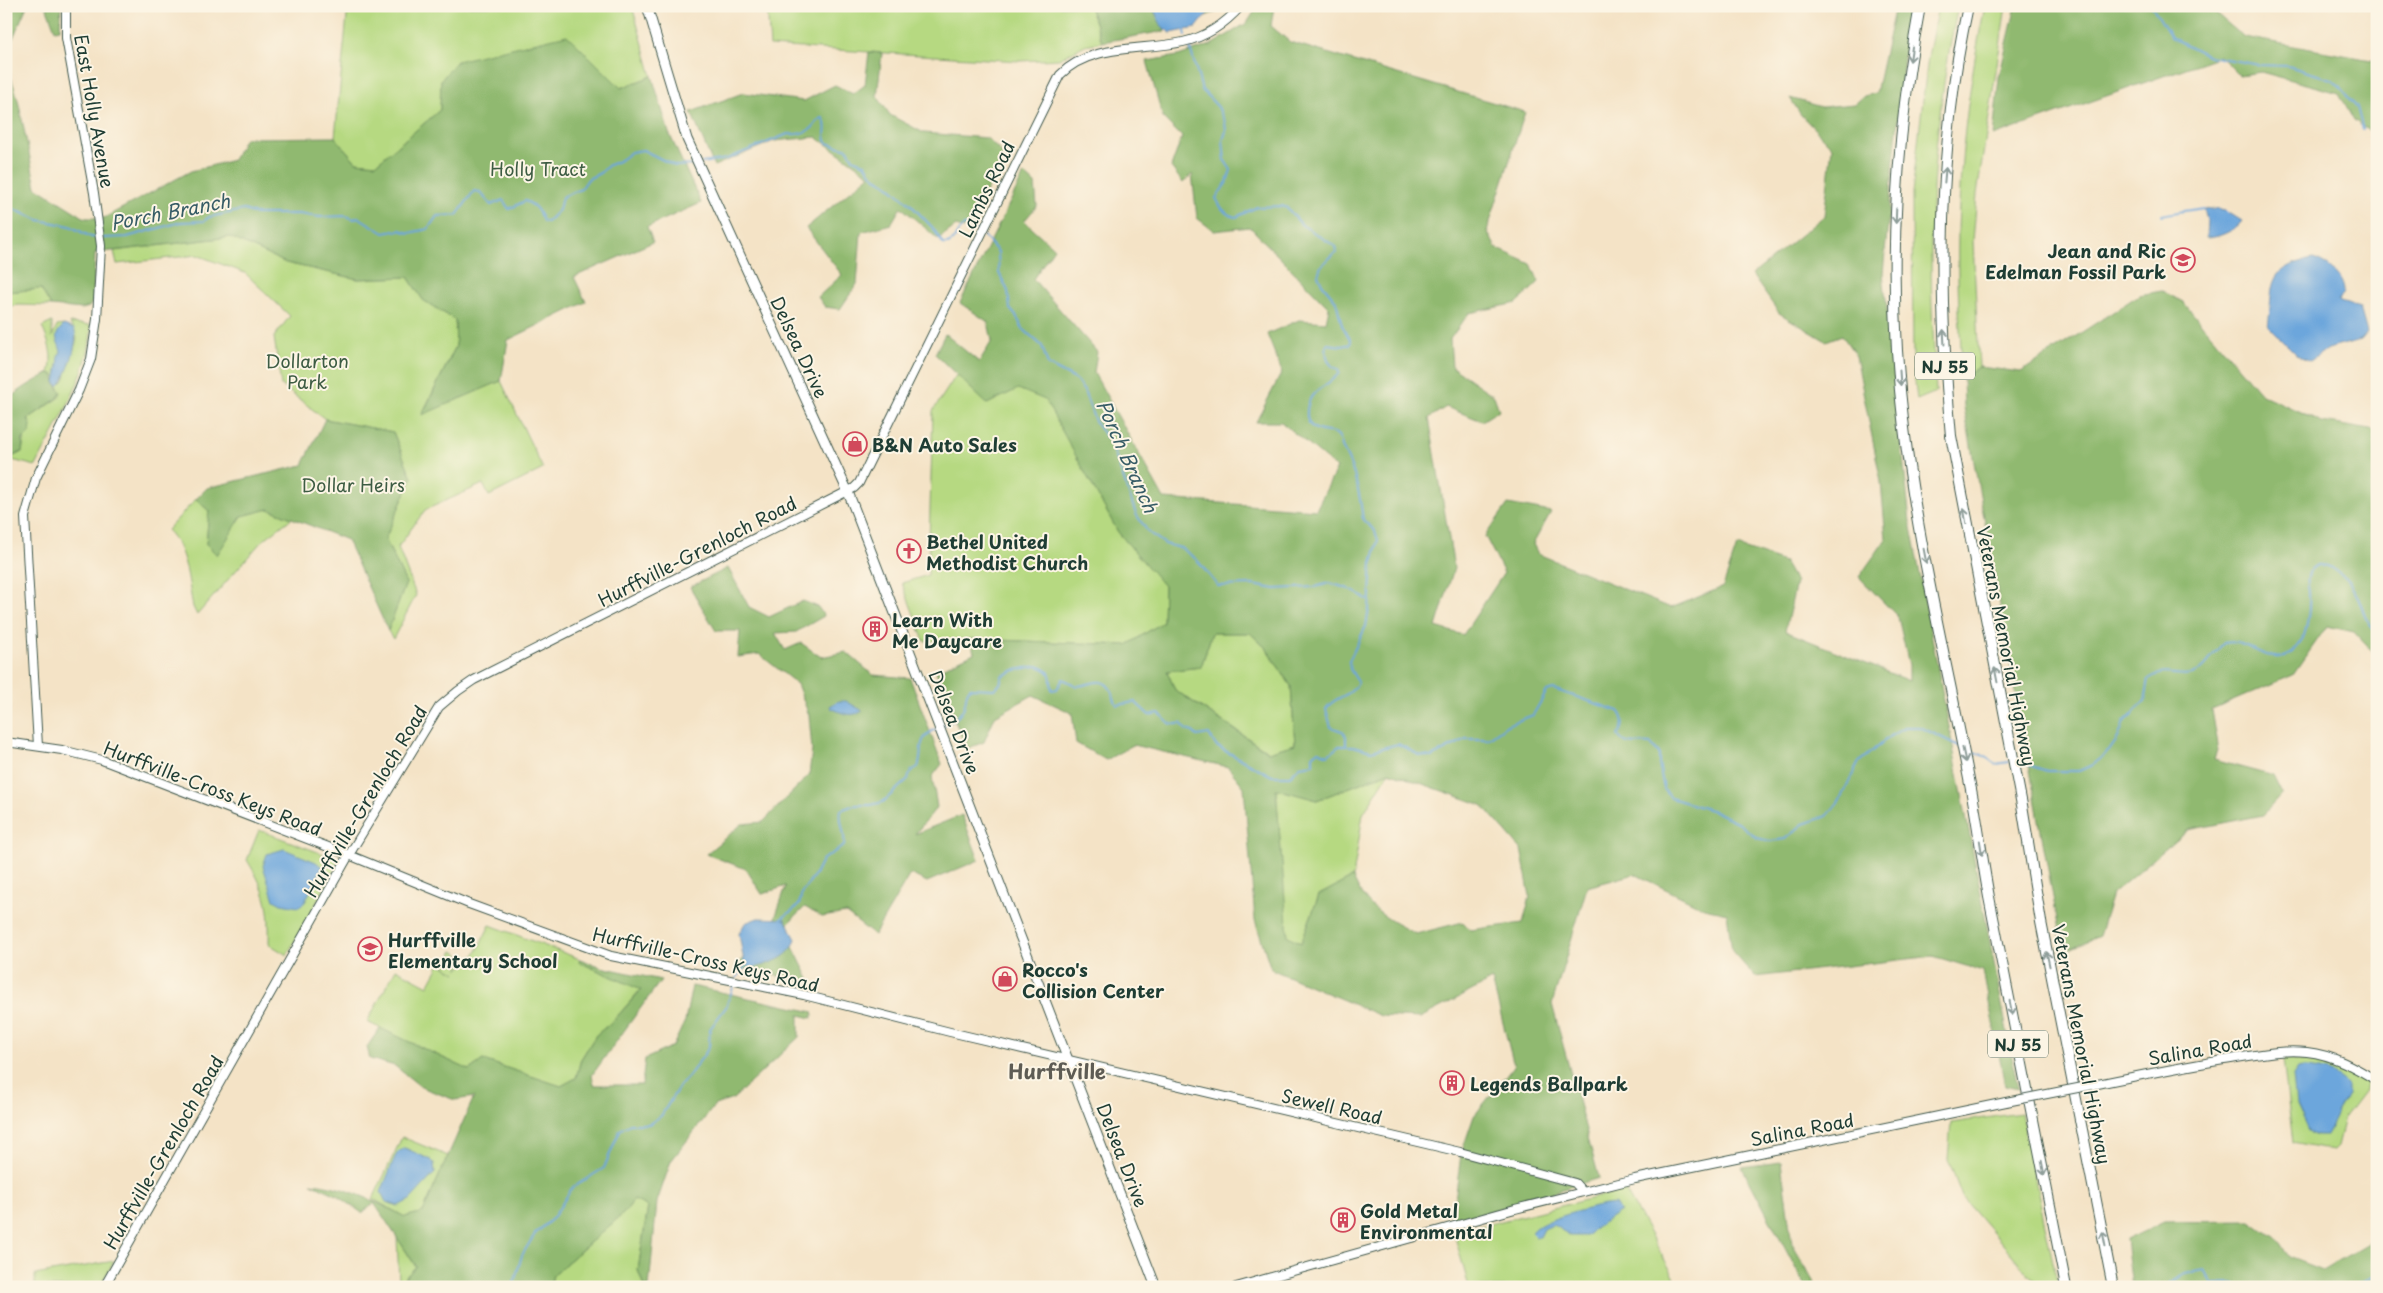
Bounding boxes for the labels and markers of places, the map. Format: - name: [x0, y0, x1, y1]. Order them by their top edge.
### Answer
- place label: Jean and Ric Edelman Fossil Park: [1985, 237, 2166, 285]
- school or university icon: Jean and Ric Edelman Fossil Park: [2170, 247, 2196, 273]
- shop icon: B&N Auto Sales: [842, 431, 868, 457]
- place label: B&N Auto Sales: [872, 431, 1017, 458]
- place label: Bethel United Methodist Church: [926, 528, 1088, 576]
- church icon: Bethel United Methodist Church: [896, 538, 922, 564]
- place label: Learn With Me Daycare: [892, 606, 1002, 654]
- building icon: Learn With Me Daycare: [862, 616, 888, 642]
- place label: Hurffville Elementary School: [388, 926, 558, 974]
- school or university icon: Hurffville Elementary School: [357, 936, 383, 962]
- place label: Rocco's Collision Center: [1022, 956, 1165, 1004]
- shop icon: Rocco's Collision Center: [992, 966, 1018, 992]
- building icon: Legends Ballpark: [1439, 1070, 1465, 1096]
- place label: Legends Ballpark: [1470, 1070, 1628, 1097]
- place label: Gold Metal Environmental: [1360, 1197, 1493, 1245]
- building icon: Gold Metal Environmental: [1330, 1207, 1356, 1233]

